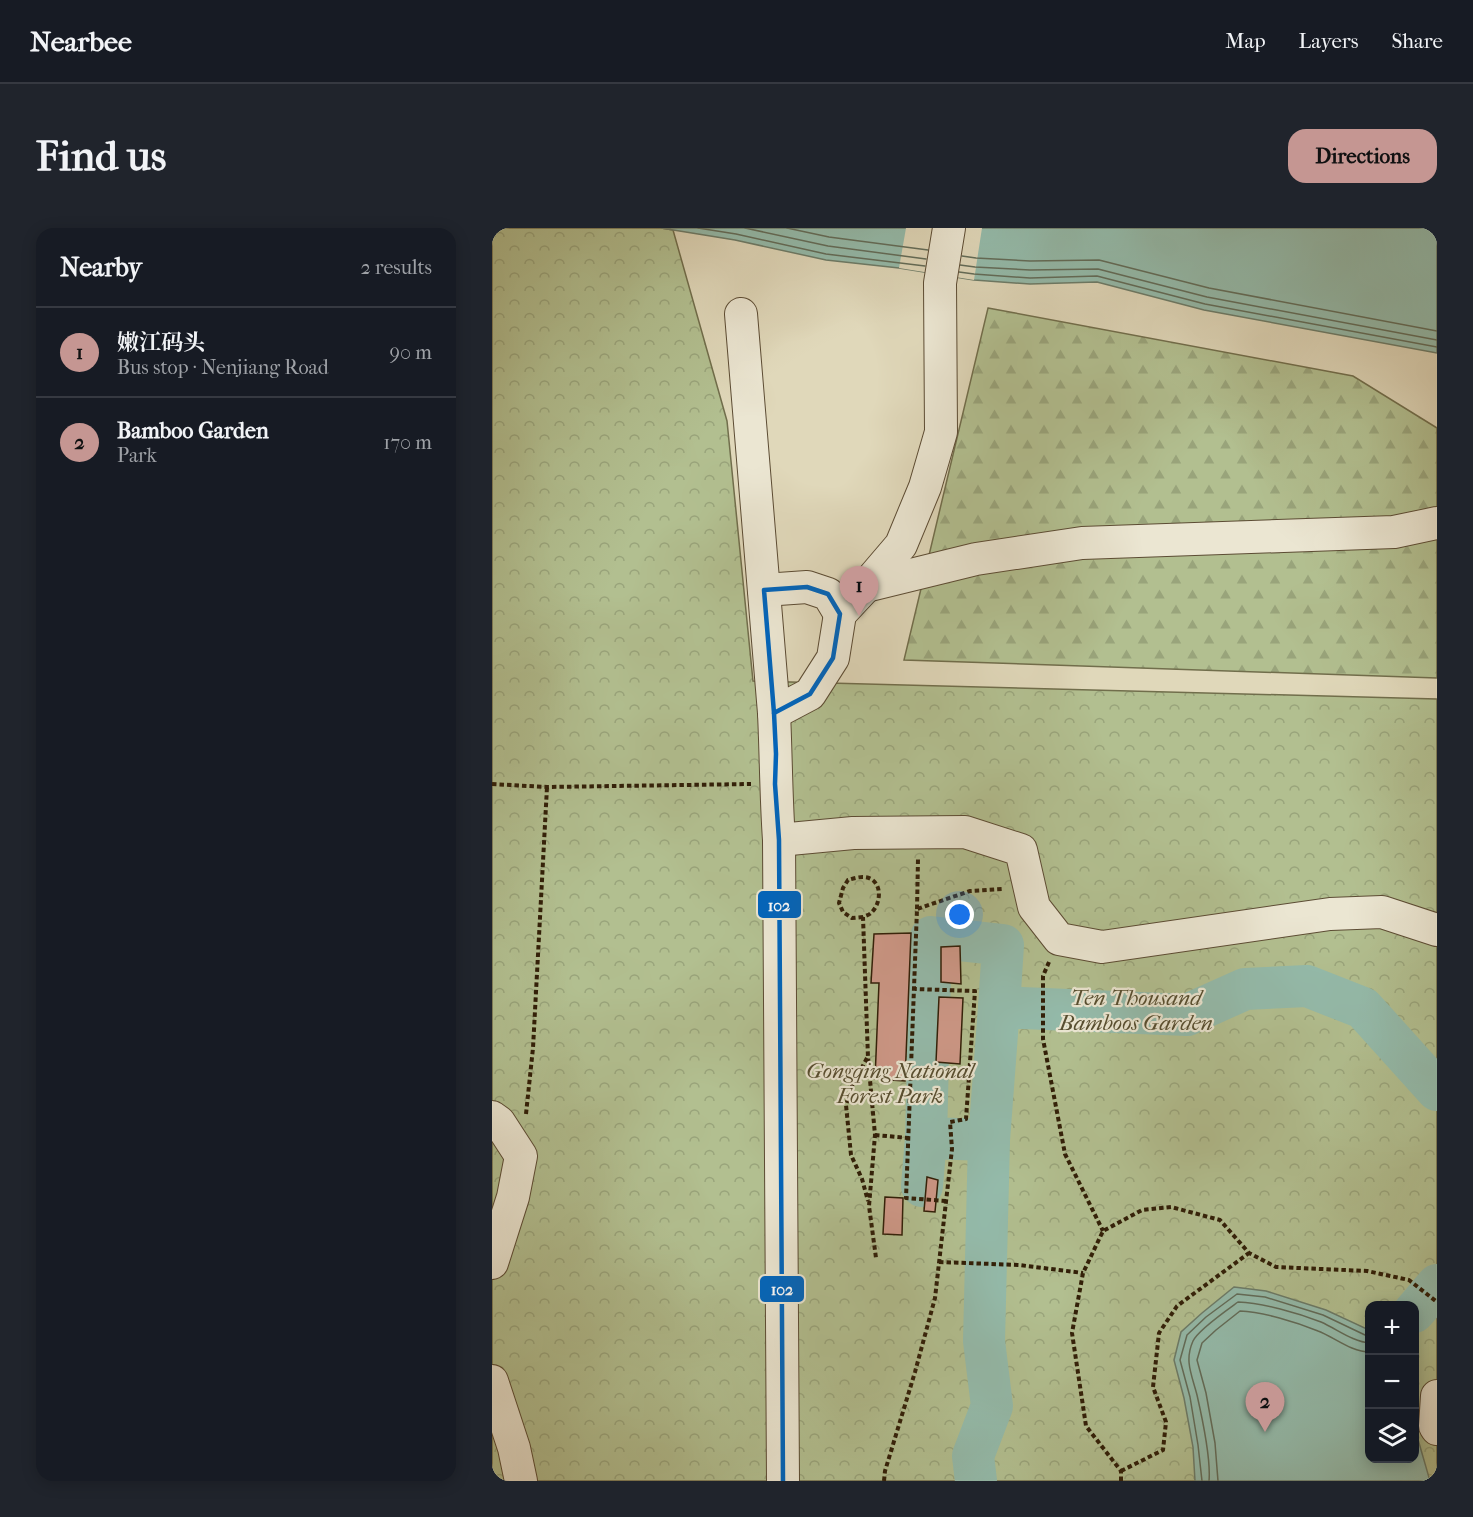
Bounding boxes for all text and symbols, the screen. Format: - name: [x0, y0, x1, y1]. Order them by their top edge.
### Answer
- text: Nearbee: [30, 25, 132, 58]
- text: Map: [1225, 29, 1266, 53]
- text: Layers: [1299, 29, 1358, 53]
- text: Share: [1391, 29, 1443, 53]
- button: Directions: [1288, 129, 1437, 183]
- text: Find us: [36, 132, 166, 181]
- text: Nearby: [60, 252, 142, 283]
- text: 2 results: [361, 256, 432, 279]
- text: 嫩江码头: [117, 330, 205, 356]
- text: 1: [76, 341, 83, 364]
- text: 90 m: [390, 341, 432, 364]
- text: Bus stop · Nenjiang Road: [117, 356, 329, 379]
- text: Bamboo Garden: [117, 418, 269, 444]
- text: 2: [74, 431, 85, 454]
- text: 170 m: [383, 431, 432, 454]
- text: Park: [117, 444, 157, 467]
- pin: 1: [840, 566, 878, 616]
- line badge: 102: [757, 890, 802, 919]
- text: 102: [768, 896, 790, 915]
- your location: [945, 900, 974, 929]
- park label: Ten Thousand Bamboos Garden: [1058, 985, 1213, 1036]
- park label: Gongqing National Forest Park: [806, 1058, 976, 1109]
- line badge: 102: [759, 1275, 805, 1303]
- text: 102: [771, 1280, 793, 1299]
- map controls: [1365, 1301, 1419, 1463]
- button: +: [1365, 1301, 1419, 1355]
- button: −: [1365, 1355, 1419, 1409]
- pin: 2: [1246, 1382, 1284, 1432]
- button: layers: [1365, 1409, 1419, 1463]

